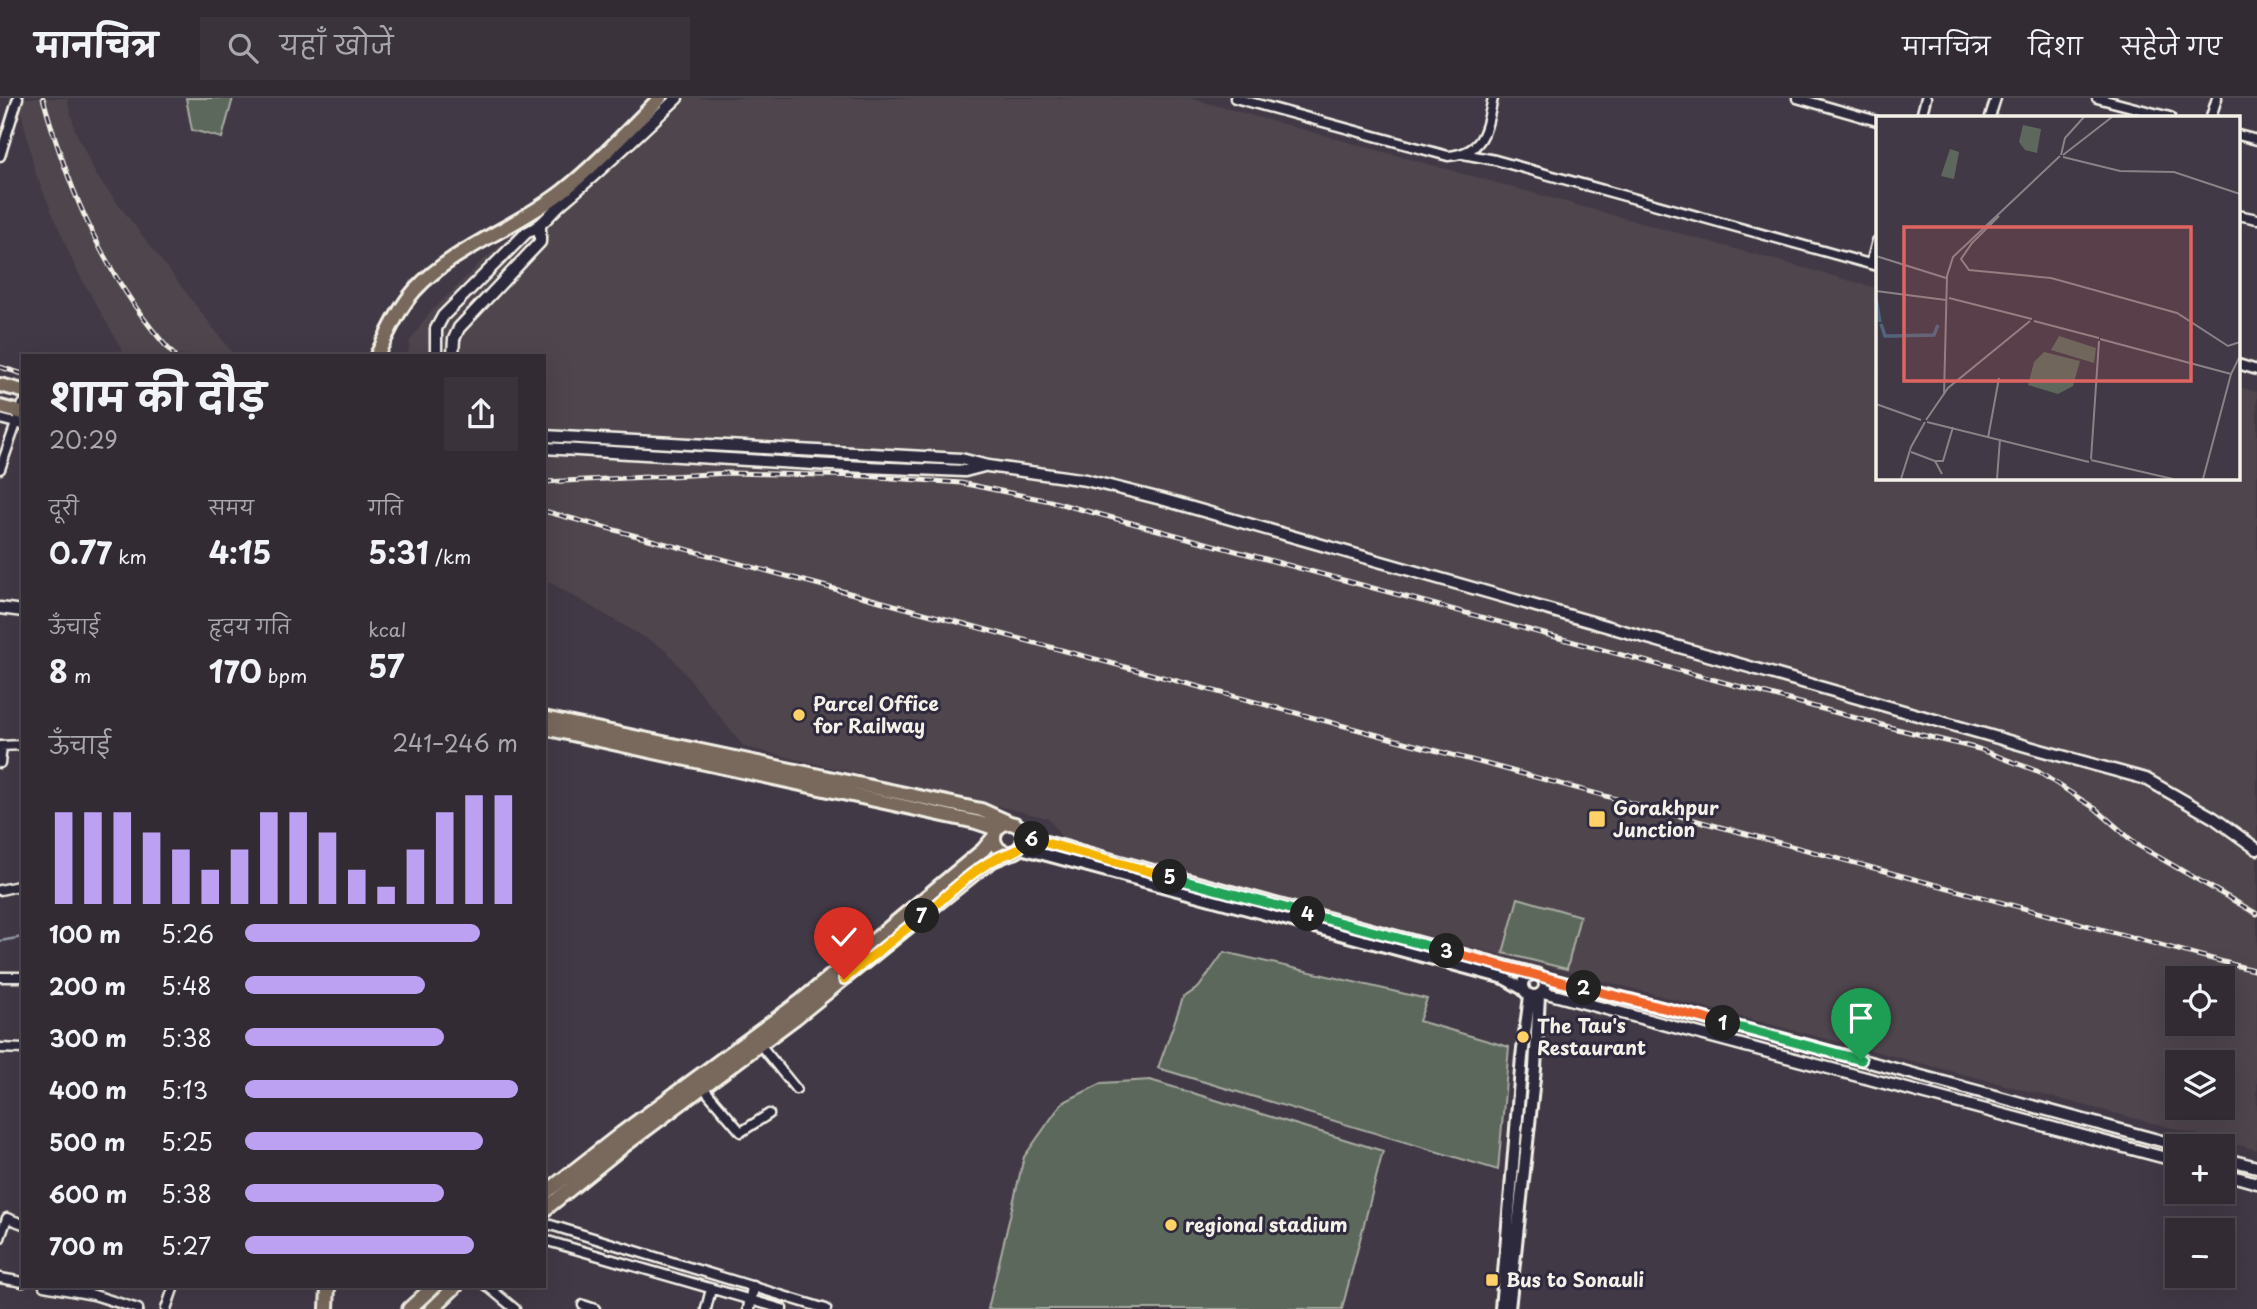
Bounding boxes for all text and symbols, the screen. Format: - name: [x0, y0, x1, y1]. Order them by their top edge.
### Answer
- search box: [200, 17, 690, 80]
- text: मानचित्र: [35, 18, 158, 68]
- text: यहाँ खोजें: [280, 25, 393, 64]
- text: मानचित्र: [1902, 27, 1990, 63]
- text: दिशा: [2028, 27, 2083, 63]
- text: सहेजे गए: [2121, 27, 2222, 63]
- icon: search: [224, 29, 262, 67]
- inset map: [1876, 116, 2240, 480]
- text: शाम की दौड़: [49, 367, 266, 424]
- button: share: [444, 377, 518, 451]
- text: 20:29: [49, 422, 118, 457]
- text: दूरी: [49, 493, 79, 521]
- text: समय: [209, 493, 254, 521]
- text: गति: [368, 493, 403, 521]
- text: 0.77: [49, 529, 112, 574]
- text: 4:15: [209, 529, 271, 574]
- text: 5:31: [368, 529, 429, 574]
- text: km: [112, 542, 147, 570]
- text: /km: [429, 542, 471, 570]
- text: ऊँचाई: [49, 612, 100, 640]
- text: हृदय गति: [209, 612, 291, 640]
- text: kcal: [368, 615, 406, 643]
- text: 57: [368, 643, 404, 688]
- text: 8: [49, 648, 68, 693]
- text: 170: [209, 648, 262, 693]
- text: m: [68, 661, 91, 689]
- text: bpm: [262, 661, 307, 689]
- place label: Parcel Office for Railway: [813, 689, 939, 739]
- marker: Parcel Office for Railway: [791, 707, 807, 723]
- text: 241–246 m: [392, 725, 518, 760]
- text: ऊँचाई: [49, 727, 111, 762]
- place label: Gorakhpur Junction: [1613, 793, 1719, 843]
- marker: Gorakhpur Junction: [1587, 809, 1607, 829]
- pin: 6: [1014, 822, 1050, 856]
- text: 6: [1025, 824, 1038, 852]
- pin: 5: [1152, 860, 1188, 894]
- text: 5: [1163, 862, 1176, 890]
- pin: 4: [1290, 896, 1326, 932]
- pin: 7: [904, 898, 940, 934]
- text: 4: [1301, 899, 1314, 927]
- text: 7: [916, 901, 927, 929]
- pin: [814, 907, 874, 979]
- text: 100 m: [49, 916, 121, 951]
- text: 5:26: [161, 916, 214, 951]
- icon: check: [825, 918, 863, 956]
- pin: 3: [1430, 934, 1464, 968]
- text: 3: [1440, 936, 1453, 964]
- map controls: [2165, 966, 2235, 1288]
- button: locate: [2165, 966, 2235, 1036]
- text: 200 m: [49, 968, 126, 1003]
- text: 5:48: [161, 968, 212, 1003]
- pin: 2: [1566, 970, 1602, 1006]
- text: 2: [1577, 973, 1590, 1001]
- pin: [1831, 988, 1891, 1060]
- icon: arrive: [1842, 999, 1880, 1037]
- pin: 1: [1706, 1006, 1740, 1040]
- text: 1: [1718, 1008, 1727, 1036]
- place label: The Tau's Restaurant: [1537, 1011, 1646, 1061]
- text: 300 m: [49, 1020, 127, 1055]
- text: 5:38: [161, 1020, 212, 1055]
- marker: The Tau's Restaurant: [1515, 1029, 1531, 1045]
- button: layers: [2165, 1050, 2235, 1120]
- text: 400 m: [49, 1072, 127, 1107]
- text: 5:13: [161, 1072, 208, 1107]
- text: 500 m: [49, 1124, 126, 1159]
- text: 5:25: [161, 1124, 213, 1159]
- button: +: [2165, 1134, 2235, 1204]
- text: 600 m: [49, 1176, 127, 1211]
- text: 5:38: [161, 1176, 212, 1211]
- place label: regional stadium: [1185, 1210, 1347, 1238]
- marker: regional stadium: [1163, 1217, 1179, 1233]
- button: −: [2165, 1218, 2235, 1288]
- text: 700 m: [49, 1228, 124, 1263]
- text: 5:27: [161, 1228, 211, 1263]
- place label: Bus to Sonauli: [1506, 1265, 1644, 1293]
- marker: Bus to Sonauli: [1484, 1272, 1500, 1288]

